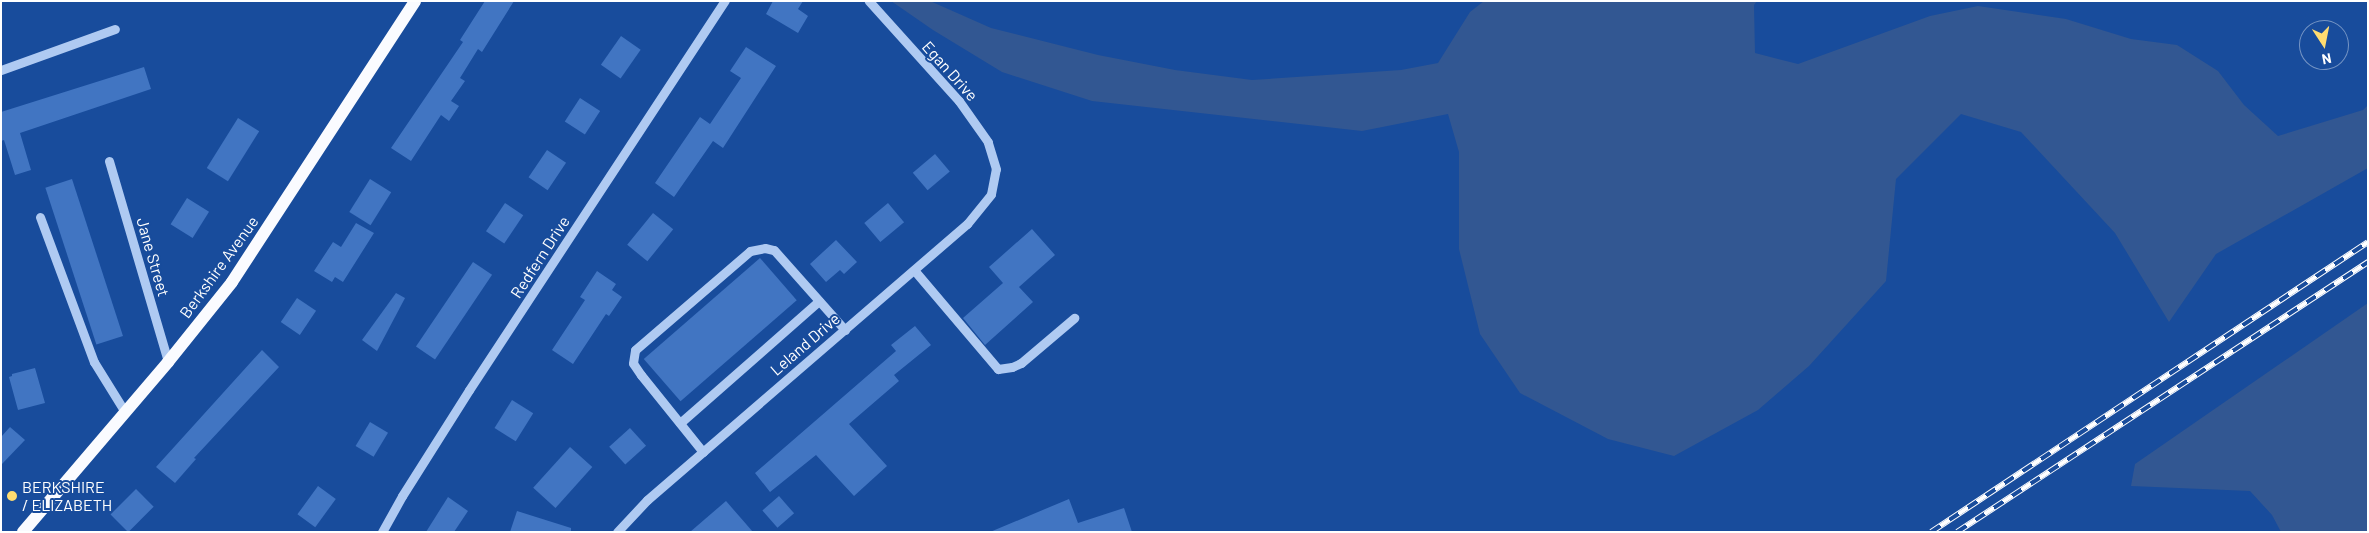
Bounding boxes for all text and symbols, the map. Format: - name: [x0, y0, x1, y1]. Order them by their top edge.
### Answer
- north arrow: [2299, 20, 2349, 70]
- street label: Egan Drive: [918, 37, 982, 105]
- text: N: [2321, 50, 2333, 68]
- street label: Berkshire Avenue: [176, 212, 262, 322]
- street label: Redfern Drive: [506, 212, 574, 302]
- street label: Jane Street: [133, 215, 173, 299]
- street label: Leland Drive: [766, 309, 844, 379]
- place label: BERKSHIRE / ELIZABETH: [22, 477, 112, 515]
- marker: BERKSHIRE / ELIZABETH: [6, 490, 18, 502]

